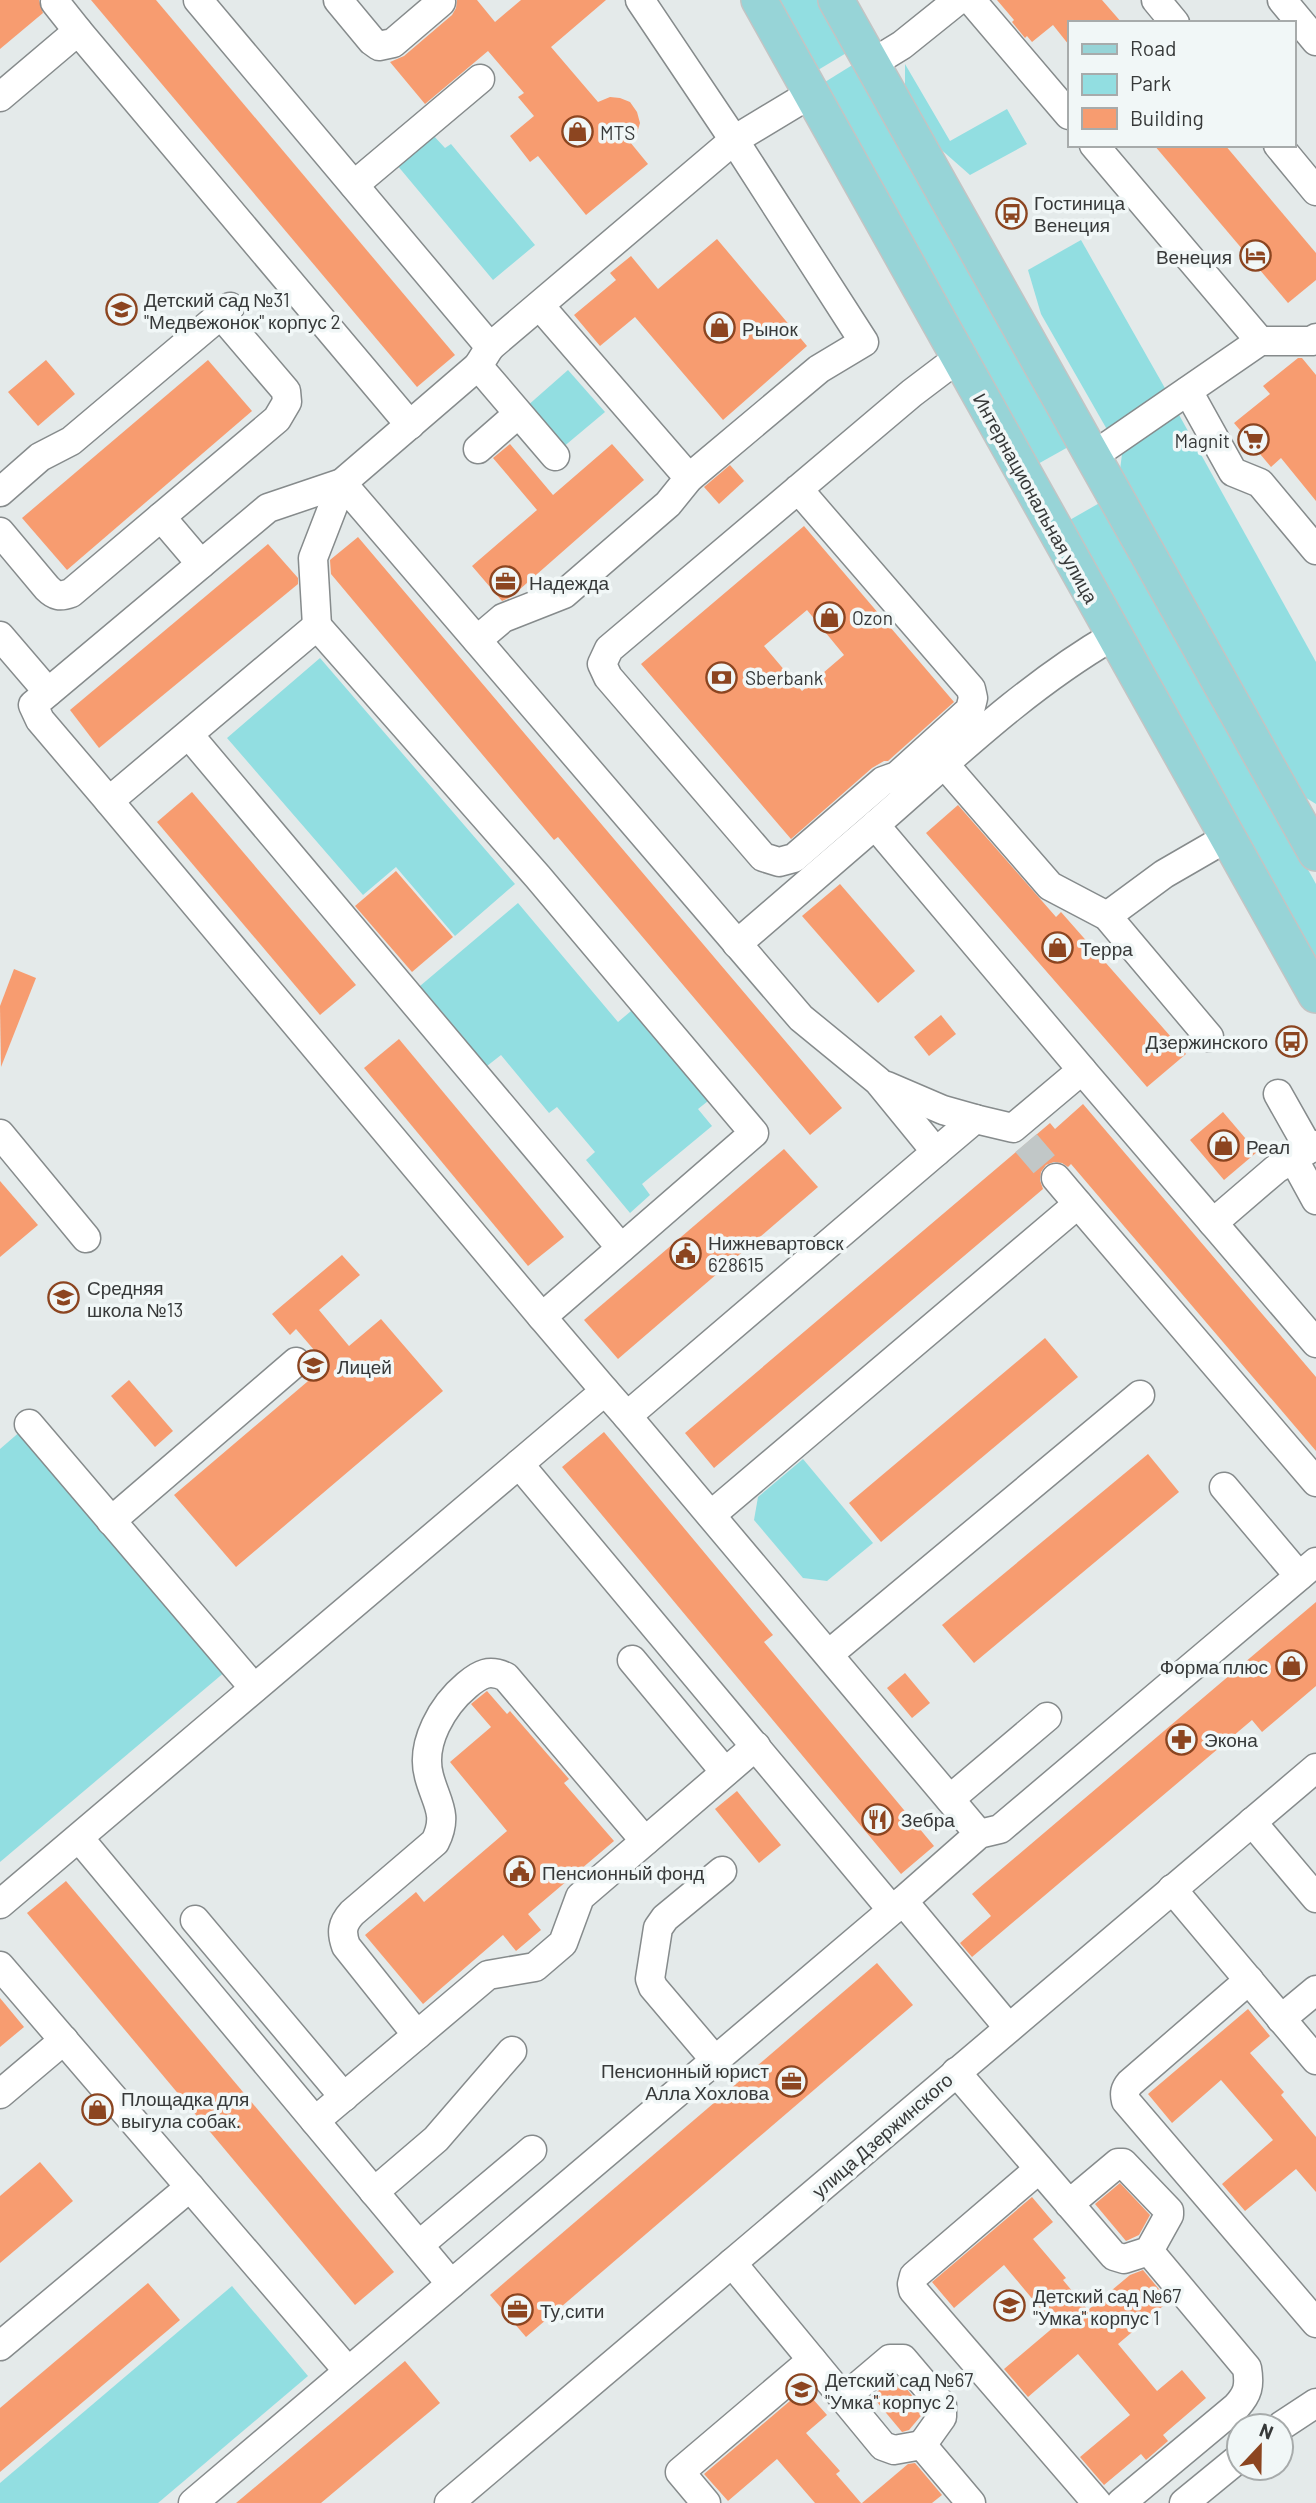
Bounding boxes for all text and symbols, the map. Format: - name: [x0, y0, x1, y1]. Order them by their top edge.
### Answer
- legend: [1068, 21, 1295, 147]
- text: Road: [1130, 35, 1176, 60]
- text: Park: [1130, 70, 1171, 95]
- text: Building: [1130, 105, 1204, 130]
- shop icon: MTS: [560, 115, 594, 149]
- place label: MTS: [600, 121, 635, 144]
- place label: Гостиница Венеция: [1034, 191, 1125, 236]
- bus stop icon: Гостиница Венеция: [994, 196, 1028, 230]
- hotel icon: Венеция: [1238, 239, 1272, 273]
- place label: Венеция: [1156, 245, 1232, 268]
- place label: Детский сад №31 "Медвежонок" корпус 2: [144, 288, 341, 333]
- school or university icon: Детский сад №31 "Медвежонок" корпус 2: [104, 293, 138, 327]
- shop icon: Рынок: [702, 311, 736, 345]
- place label: Рынок: [742, 317, 798, 340]
- street label: Интернациональная улица: [969, 389, 1104, 607]
- supermarket icon: Magnit: [1236, 423, 1270, 457]
- place label: Magnit: [1175, 429, 1230, 452]
- office icon: Надежда: [489, 565, 523, 599]
- place label: Надежда: [529, 571, 610, 594]
- shop icon: Ozon: [812, 600, 846, 634]
- place label: Ozon: [852, 606, 893, 629]
- bank icon: Sberbank: [705, 660, 739, 694]
- place label: Sberbank: [745, 666, 823, 689]
- shop icon: Терра: [1040, 931, 1074, 965]
- place label: Терра: [1080, 937, 1133, 960]
- bus stop icon: Дзержинского: [1274, 1024, 1308, 1058]
- place label: Дзержинского: [1145, 1030, 1268, 1053]
- shop icon: Реал: [1206, 1129, 1240, 1163]
- place label: Реал: [1246, 1135, 1290, 1158]
- place label: Нижневартовск 628615: [708, 1231, 844, 1276]
- public building icon: Нижневартовск 628615: [668, 1236, 702, 1270]
- place label: Средняя школа №13: [87, 1276, 183, 1321]
- school or university icon: Средняя школа №13: [47, 1281, 81, 1315]
- school or university icon: Лицей: [297, 1349, 331, 1383]
- place label: Лицей: [337, 1355, 392, 1378]
- shop icon: Форма плюс: [1274, 1649, 1308, 1683]
- place label: Форма плюс: [1160, 1655, 1268, 1678]
- pharmacy icon: Экона: [1164, 1722, 1198, 1756]
- place label: Экона: [1204, 1728, 1258, 1751]
- restaurant icon: Зебра: [861, 1802, 895, 1836]
- place label: Зебра: [901, 1808, 955, 1831]
- public building icon: Пенсионный фонд: [502, 1855, 536, 1889]
- place label: Пенсионный фонд: [542, 1861, 704, 1884]
- place label: Пенсионный юрист Алла Хохлова: [601, 2059, 769, 2104]
- office icon: Пенсионный юрист Алла Хохлова: [775, 2064, 809, 2098]
- street label: улица Дзержинского: [807, 2068, 957, 2202]
- place label: Площадка для выгула собак.: [121, 2087, 249, 2132]
- shop icon: Площадка для выгула собак.: [81, 2092, 115, 2126]
- place label: Детский сад №67 "Умка" корпус 1: [1033, 2284, 1181, 2329]
- school or university icon: Детский сад №67 "Умка" корпус 1: [993, 2289, 1027, 2323]
- office icon: Ту,сити: [500, 2293, 534, 2327]
- place label: Ту,сити: [540, 2299, 604, 2322]
- place label: Детский сад №67 "Умка" корпус 2: [825, 2368, 973, 2413]
- school or university icon: Детский сад №67 "Умка" корпус 2: [785, 2373, 819, 2407]
- north arrow: [1225, 2412, 1295, 2482]
- text: N: [1256, 2418, 1277, 2444]

